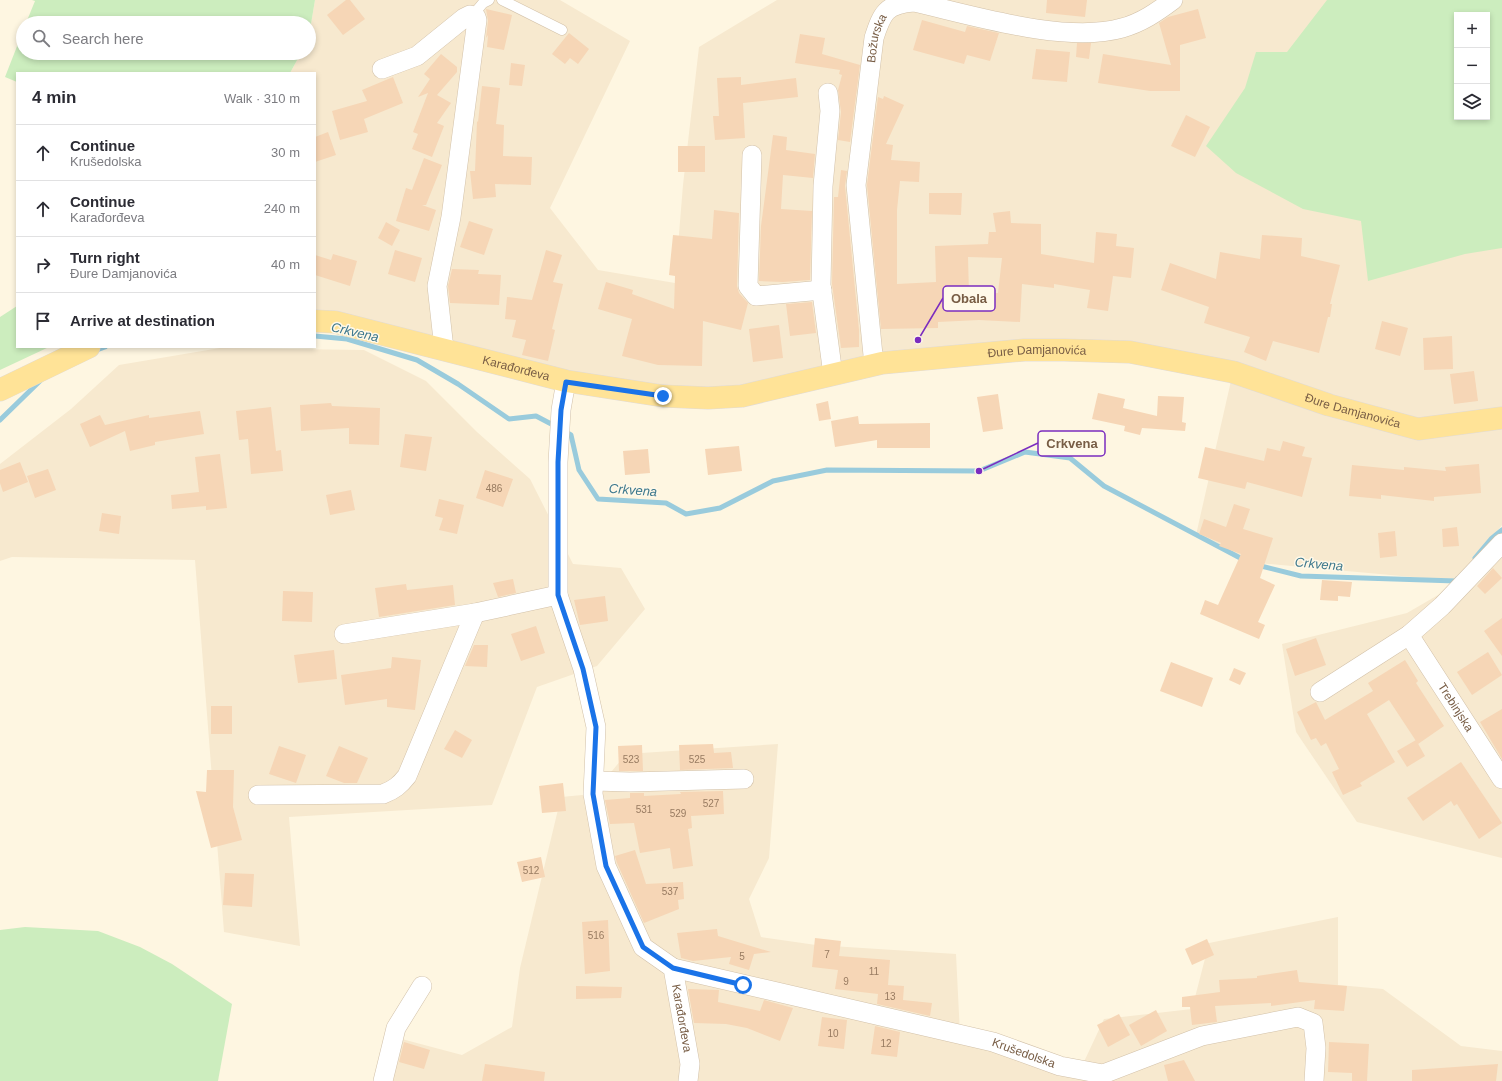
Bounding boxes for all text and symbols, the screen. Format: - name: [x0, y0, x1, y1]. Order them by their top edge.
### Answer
- street label: Božurska: [864, 11, 890, 64]
- map controls: [1454, 12, 1490, 120]
- button: +: [1454, 12, 1490, 48]
- search box: [16, 16, 316, 60]
- icon: search: [30, 27, 52, 49]
- text: Search here: [62, 30, 144, 47]
- button: −: [1454, 48, 1490, 84]
- button: layers: [1454, 84, 1490, 120]
- text: 4 min: [32, 88, 76, 107]
- text: Walk · 310 m: [224, 91, 300, 106]
- text: Continue: [70, 137, 135, 154]
- icon: ahead: [32, 142, 54, 164]
- text: 30 m: [271, 145, 300, 160]
- text: Krušedolska: [70, 154, 142, 169]
- text: Continue: [70, 193, 135, 210]
- icon: ahead: [32, 198, 54, 220]
- text: 240 m: [264, 201, 300, 216]
- text: Karađorđeva: [70, 210, 144, 225]
- text: Turn right: [70, 249, 140, 266]
- icon: right: [32, 254, 54, 276]
- text: 40 m: [271, 257, 300, 272]
- text: Đure Damjanovića: [70, 266, 177, 281]
- callout: Obala: [943, 286, 995, 311]
- text: Obala: [951, 291, 988, 306]
- icon: arrive: [32, 310, 54, 332]
- text: Arrive at destination: [70, 312, 215, 329]
- water label: Crkvena: [330, 319, 380, 345]
- street label: Đure Damjanovića: [987, 343, 1087, 360]
- street label: Karađorđeva: [481, 353, 552, 384]
- route end: [654, 387, 672, 405]
- street label: Đure Damjanovića: [1303, 390, 1402, 431]
- callout: Crkvena: [1038, 431, 1105, 456]
- text: Crkvena: [1046, 436, 1098, 451]
- water label: Crkvena: [608, 481, 658, 499]
- house number: 486: [486, 483, 503, 494]
- water label: Crkvena: [1294, 554, 1344, 574]
- street label: Trebinjska: [1435, 680, 1477, 734]
- house number: 523: [623, 754, 640, 765]
- house number: 525: [689, 754, 706, 765]
- house number: 527: [703, 798, 720, 809]
- house number: 531: [636, 804, 653, 815]
- house number: 529: [670, 808, 687, 819]
- house number: 512: [523, 865, 540, 876]
- house number: 537: [662, 886, 679, 897]
- house number: 516: [588, 930, 605, 941]
- house number: 7: [824, 949, 830, 960]
- house number: 5: [739, 951, 745, 962]
- house number: 11: [869, 966, 880, 977]
- route start: [734, 976, 752, 994]
- house number: 9: [843, 976, 849, 987]
- street label: Karađorđeva: [669, 983, 695, 1054]
- house number: 13: [884, 991, 896, 1002]
- house number: 10: [827, 1028, 839, 1039]
- street label: Krušedolska: [990, 1035, 1057, 1071]
- house number: 12: [880, 1038, 892, 1049]

